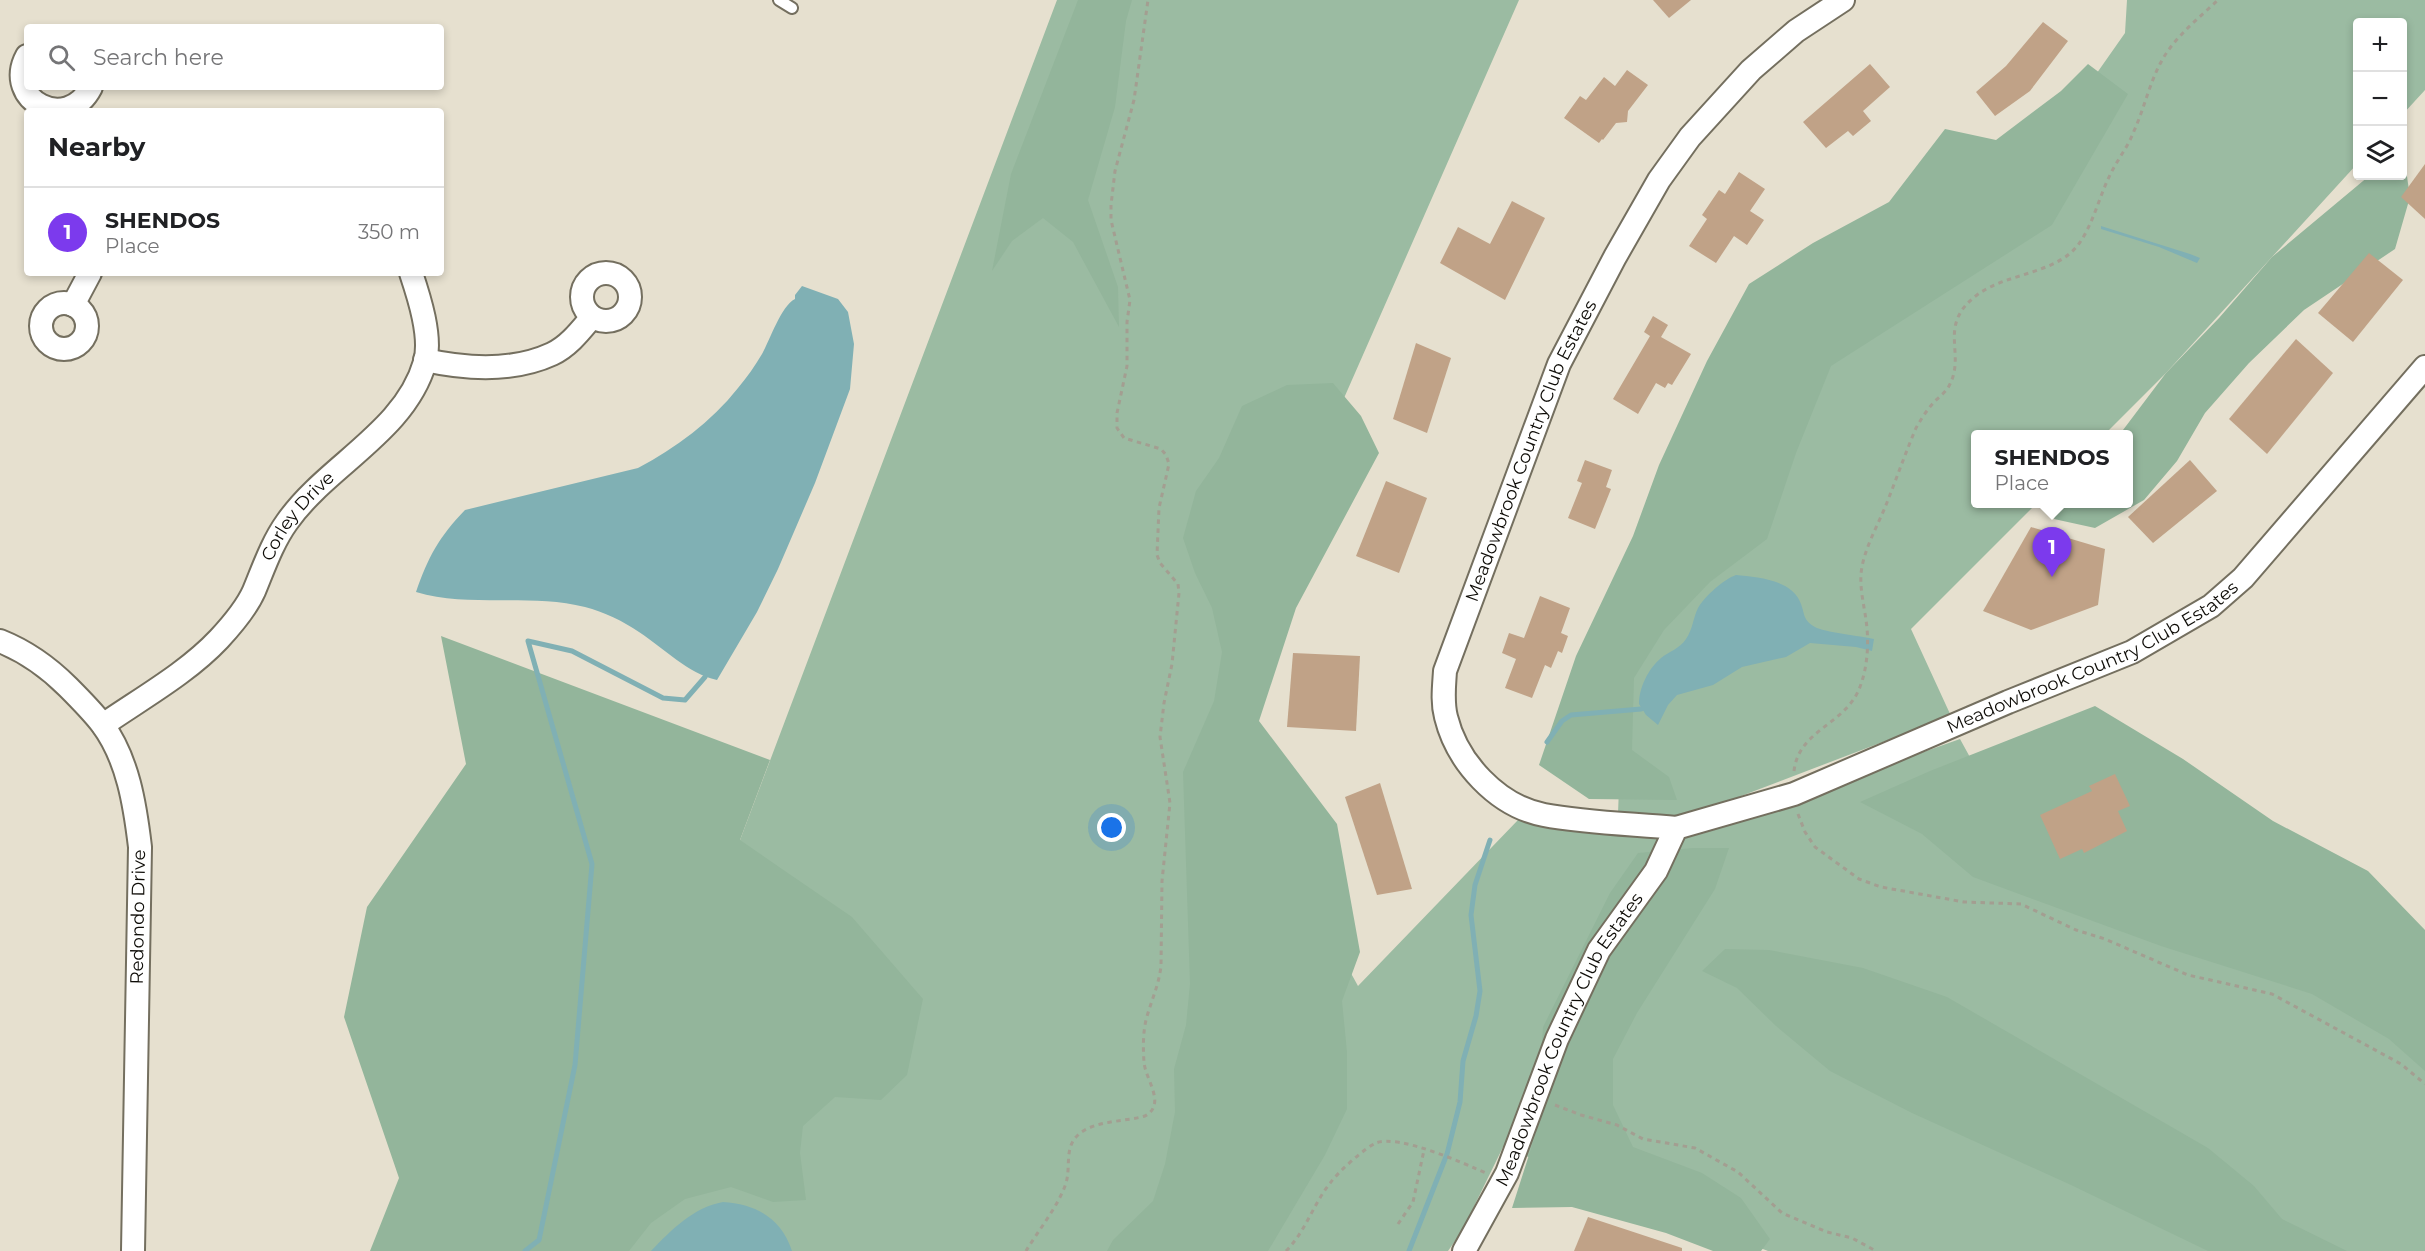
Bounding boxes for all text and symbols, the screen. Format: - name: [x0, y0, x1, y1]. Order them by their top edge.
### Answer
- map controls: [2353, 18, 2407, 180]
- button: +: [2353, 18, 2407, 72]
- search box: [24, 24, 444, 90]
- icon: search: [45, 41, 78, 74]
- text: Search here: [93, 44, 224, 71]
- button: −: [2353, 72, 2407, 126]
- button: layers: [2353, 126, 2407, 180]
- text: Nearby: [48, 131, 145, 163]
- text: SHENDOS: [105, 207, 220, 234]
- text: 1: [64, 220, 71, 244]
- text: 350 m: [358, 220, 420, 244]
- text: Place: [105, 234, 160, 258]
- street label: Meadowbrook Country Club Estates: [1461, 296, 1602, 605]
- popup: [1971, 430, 2133, 508]
- text: SHENDOS: [1994, 444, 2110, 471]
- street label: Corley Drive: [257, 467, 339, 564]
- text: Place: [1994, 471, 2049, 495]
- pin: 1: [2032, 528, 2072, 577]
- street label: Meadowbrook Country Club Estates: [1943, 576, 2243, 738]
- your location: [1097, 813, 1126, 842]
- street label: Redondo Drive: [126, 849, 150, 985]
- street label: Meadowbrook Country Club Estates: [1491, 888, 1648, 1190]

